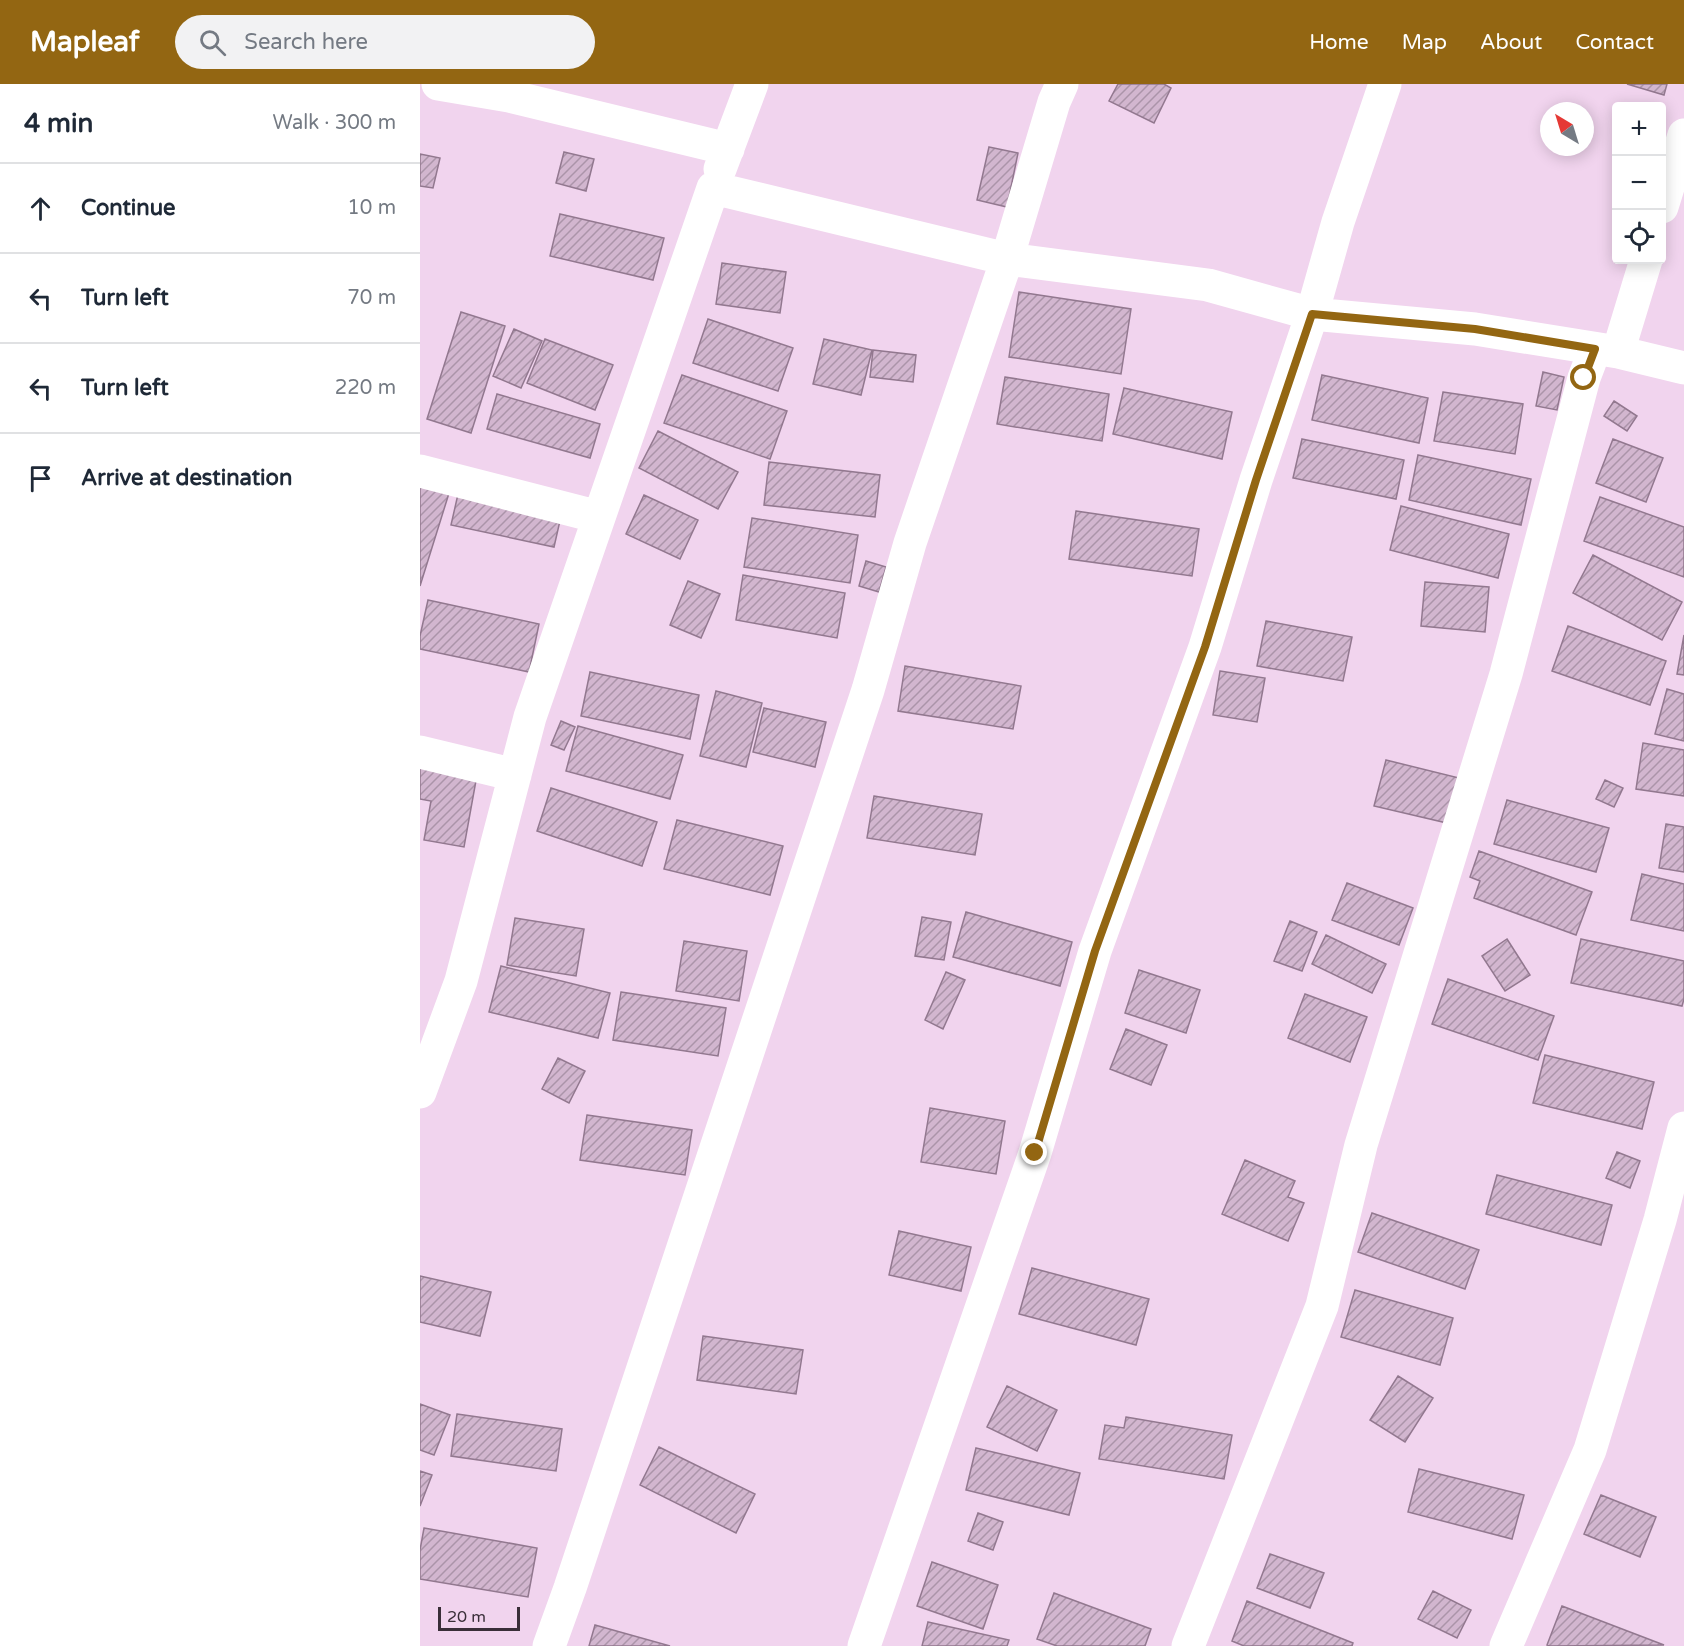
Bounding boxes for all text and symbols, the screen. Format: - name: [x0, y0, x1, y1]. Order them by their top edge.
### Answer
- search box: [175, 15, 595, 69]
- text: Mapleaf: [30, 25, 139, 59]
- icon: search: [196, 26, 229, 59]
- text: Search here: [244, 29, 368, 55]
- text: Home: [1309, 30, 1369, 55]
- text: Map: [1402, 30, 1447, 55]
- text: About: [1480, 30, 1542, 55]
- text: Contact: [1575, 30, 1654, 55]
- north arrow: [1540, 102, 1594, 156]
- map controls: [1612, 102, 1666, 264]
- button: +: [1612, 102, 1666, 156]
- text: 4 min: [24, 108, 93, 139]
- text: Walk · 300 m: [273, 111, 396, 135]
- button: −: [1612, 156, 1666, 210]
- icon: ahead: [24, 192, 57, 225]
- text: Continue: [81, 195, 176, 221]
- text: 10 m: [347, 196, 396, 220]
- button: locate: [1612, 210, 1666, 264]
- icon: left: [24, 282, 57, 315]
- text: Turn left: [81, 285, 169, 311]
- text: 70 m: [347, 286, 396, 310]
- route start: [1570, 364, 1596, 390]
- icon: left: [24, 372, 57, 405]
- text: Turn left: [81, 375, 169, 401]
- text: 220 m: [335, 376, 396, 400]
- icon: arrive: [24, 462, 57, 495]
- text: Arrive at destination: [81, 465, 292, 491]
- route end: [1021, 1139, 1047, 1165]
- scale bar: [438, 1604, 520, 1632]
- text: 20 m: [447, 1607, 486, 1627]

